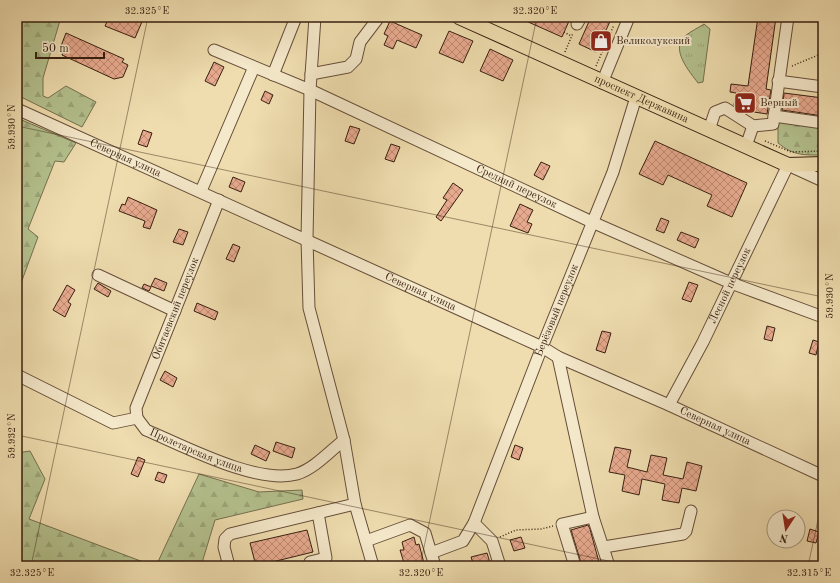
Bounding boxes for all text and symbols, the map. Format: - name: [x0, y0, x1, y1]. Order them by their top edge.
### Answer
- text: 32.325°E: [125, 6, 169, 16]
- text: 32.320°E: [513, 6, 557, 16]
- shop icon: Великолукский: [588, 28, 614, 54]
- scale bar: [36, 34, 104, 60]
- place label: Великолукский: [616, 36, 690, 47]
- text: 50 m: [42, 42, 69, 55]
- street label: проспект Державина: [593, 73, 691, 125]
- supermarket icon: Верный: [732, 90, 758, 116]
- place label: Верный: [760, 98, 798, 109]
- text: 59.930°N: [7, 104, 17, 150]
- street label: Северная улица: [88, 137, 163, 179]
- street label: Средний переулок: [474, 163, 559, 211]
- street label: Лесной переулок: [707, 246, 753, 325]
- street label: Обитаевский переулок: [150, 256, 201, 361]
- street label: Берёзовый переулок: [533, 262, 581, 359]
- street label: Северная улица: [383, 271, 458, 313]
- text: 59.930°N: [825, 273, 835, 319]
- street label: Северная улица: [678, 405, 753, 448]
- text: 59.932°N: [7, 413, 17, 459]
- street label: Пролетарская улица: [148, 427, 244, 475]
- north arrow: [766, 509, 806, 549]
- text: N: [778, 531, 789, 544]
- text: 32.325°E: [10, 568, 54, 578]
- text: 32.320°E: [399, 568, 443, 578]
- text: 32.315°E: [787, 568, 831, 578]

